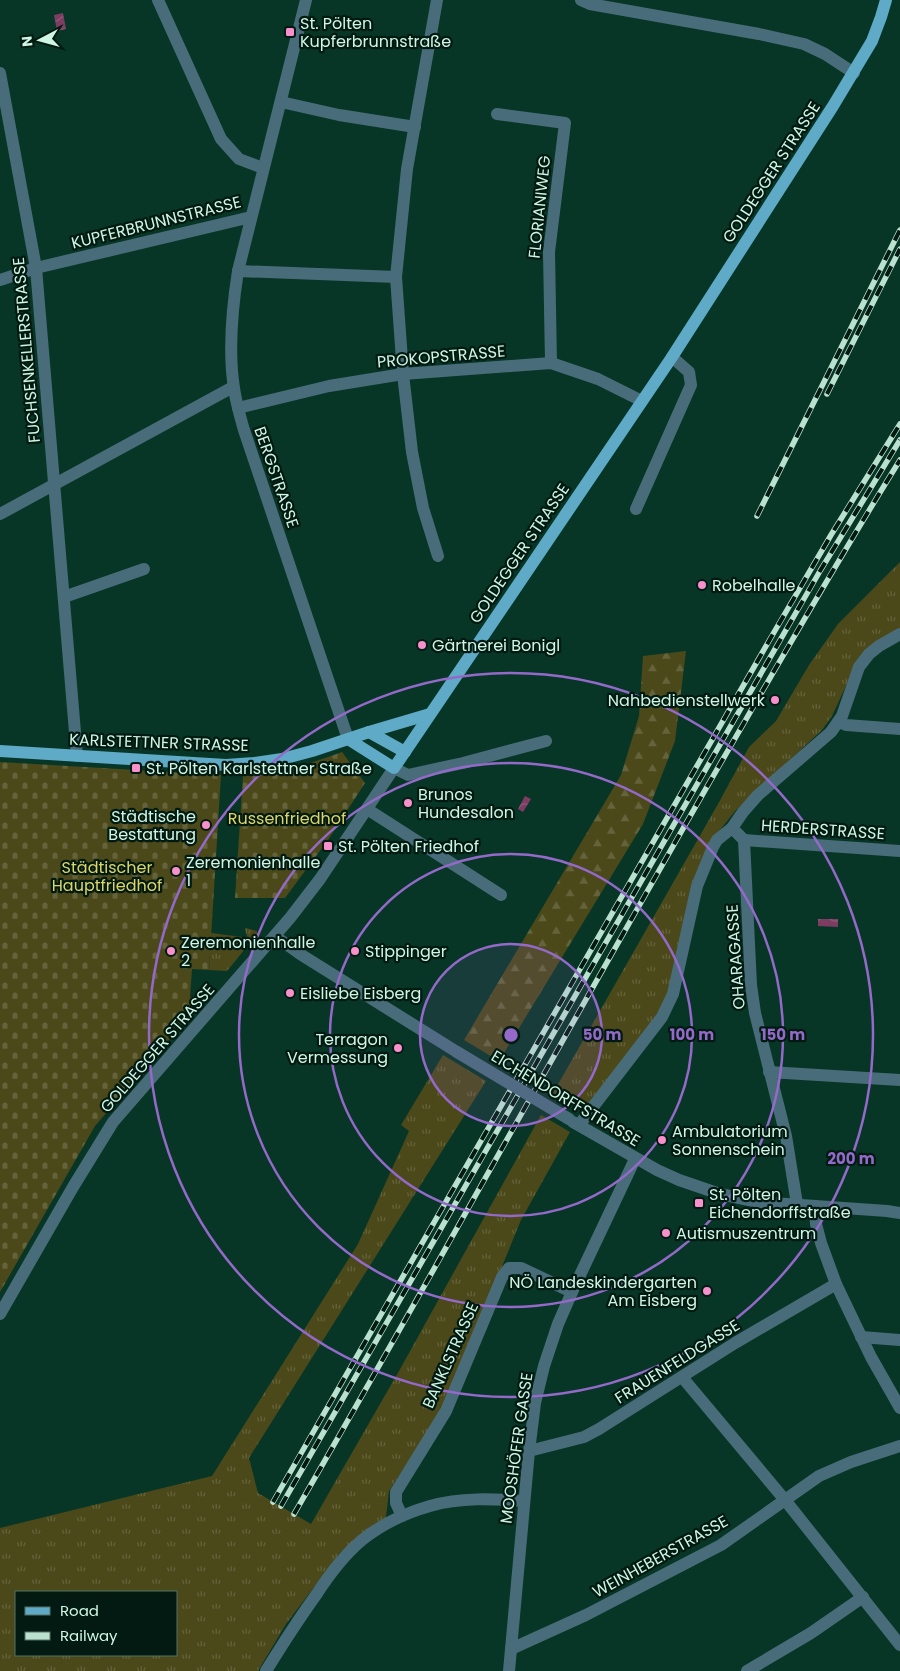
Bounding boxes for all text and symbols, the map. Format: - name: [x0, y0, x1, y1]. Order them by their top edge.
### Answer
- place label: St. Pölten Kupferbrunnstraße: [300, 12, 451, 53]
- north arrow: [15, 15, 65, 65]
- marker: St. Pölten Kupferbrunnstraße: [284, 26, 296, 38]
- text: N: [17, 35, 38, 48]
- street label: GOLDEGGER STRASSE: [717, 97, 826, 247]
- street label: FLORIANIWEG: [523, 154, 556, 260]
- street label: KUPFERBRUNNSTRASSE: [69, 190, 243, 255]
- street label: FUCHSENKELLERSTRASSE: [7, 256, 46, 444]
- street label: PROKOPSTRASSE: [376, 339, 506, 374]
- street label: BERGSTRASSE: [248, 423, 305, 531]
- street label: GOLDEGGER STRASSE: [464, 479, 575, 628]
- place label: Robelhalle: [712, 574, 796, 597]
- marker: Robelhalle: [696, 579, 708, 591]
- place label: Gärtnerei Bonigl: [432, 634, 560, 657]
- marker: Gärtnerei Bonigl: [416, 639, 428, 651]
- place label: Nahbedienstellwerk: [608, 689, 766, 712]
- marker: Nahbedienstellwerk: [769, 694, 781, 706]
- street label: KARLSTETTNER STRASSE: [69, 728, 249, 757]
- place label: St. Pölten Karlstettner Straße: [146, 757, 372, 780]
- marker: St. Pölten Karlstettner Straße: [130, 762, 142, 774]
- place label: Brunos Hundesalon: [418, 783, 514, 824]
- marker: Brunos Hundesalon: [402, 797, 414, 809]
- place label: Städtische Bestattung: [108, 805, 196, 846]
- park label: Russenfriedhof: [228, 807, 346, 830]
- street label: HERDERSTRASSE: [760, 814, 886, 845]
- marker: Städtische Bestattung: [200, 819, 212, 831]
- place label: St. Pölten Friedhof: [338, 835, 479, 858]
- marker: St. Pölten Friedhof: [322, 840, 334, 852]
- place label: Zeremonienhalle 1: [186, 851, 320, 892]
- park label: Städtischer Hauptfriedhof: [52, 856, 162, 897]
- marker: Zeremonienhalle 1: [170, 865, 182, 877]
- street label: OHARAGASSE: [720, 904, 751, 1010]
- place label: Zeremonienhalle 2: [181, 931, 315, 972]
- place label: Stippinger: [365, 940, 447, 963]
- marker: Zeremonienhalle 2: [165, 945, 177, 957]
- marker: Stippinger: [349, 945, 361, 957]
- street label: GOLDEGGER STRASSE: [95, 979, 220, 1118]
- place label: Eisliebe Eisberg: [300, 982, 421, 1005]
- marker: Eisliebe Eisberg: [284, 987, 296, 999]
- text: 50 m: [583, 1024, 621, 1045]
- text: 100 m: [670, 1024, 714, 1045]
- text: 150 m: [761, 1024, 805, 1045]
- centre of rings: [502, 1026, 520, 1044]
- place label: Terragon Vermessung: [287, 1028, 388, 1069]
- marker: Terragon Vermessung: [392, 1042, 404, 1054]
- street label: EICHENDORFFSTRASSE: [487, 1045, 645, 1152]
- place label: Ambulatorium Sonnenschein: [672, 1120, 788, 1161]
- marker: Ambulatorium Sonnenschein: [656, 1134, 668, 1146]
- text: 200 m: [827, 1148, 875, 1169]
- place label: St. Pölten Eichendorffstraße: [709, 1183, 851, 1224]
- marker: St. Pölten Eichendorffstraße: [693, 1197, 705, 1209]
- place label: Autismuszentrum: [676, 1222, 816, 1245]
- marker: Autismuszentrum: [660, 1227, 672, 1239]
- place label: NÖ Landeskindergarten Am Eisberg: [509, 1271, 697, 1312]
- marker: NÖ Landeskindergarten Am Eisberg: [701, 1285, 713, 1297]
- street label: BANKLSTRASSE: [417, 1299, 484, 1412]
- street label: FRAUENFELDGASSE: [610, 1314, 744, 1409]
- street label: MOOSHÖFER GASSE: [494, 1371, 538, 1525]
- street label: WEINHEBERSTRASSE: [588, 1510, 732, 1603]
- legend: [15, 1591, 178, 1656]
- text: Road: [60, 1600, 99, 1621]
- text: Railway: [60, 1625, 118, 1646]

